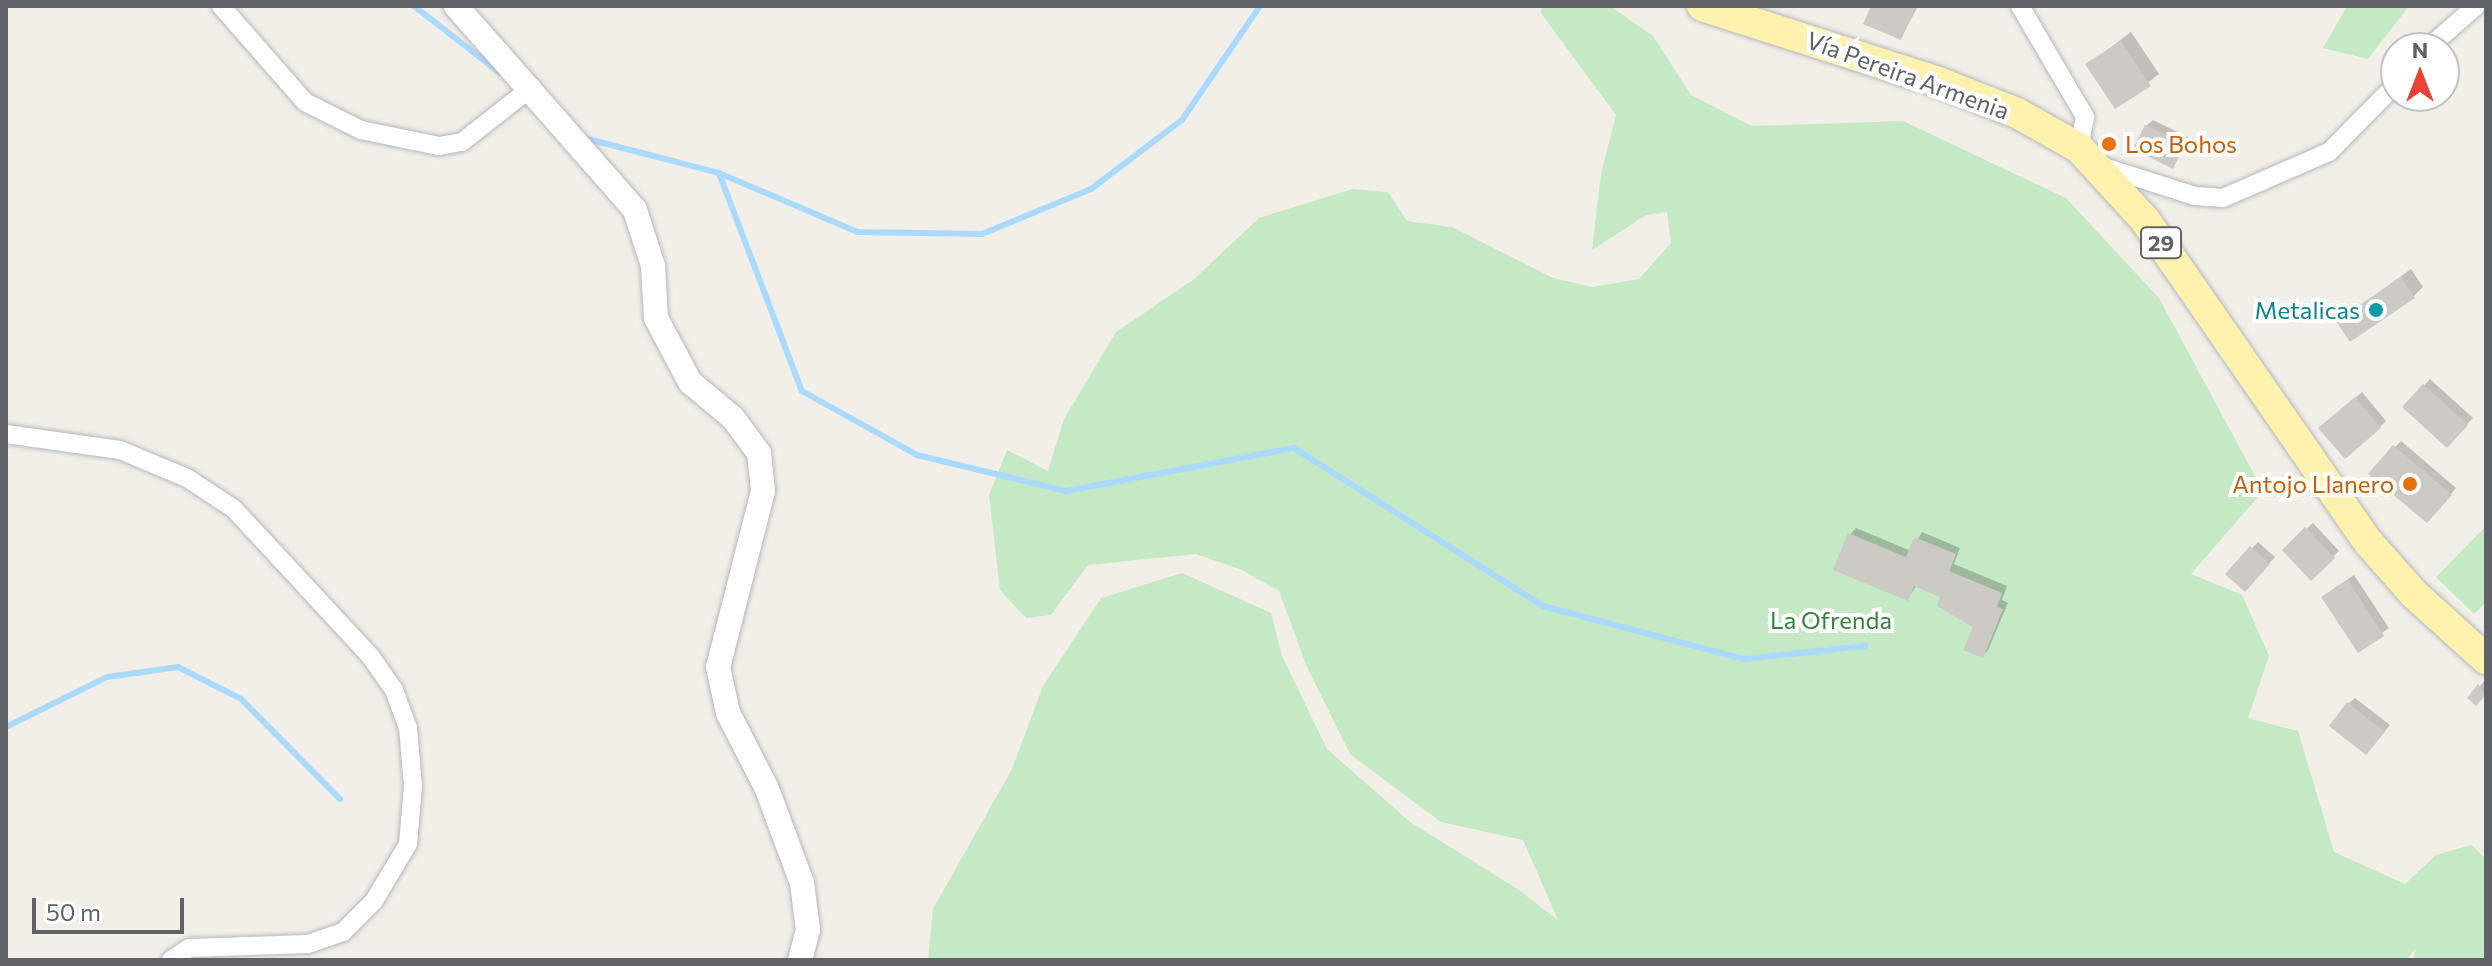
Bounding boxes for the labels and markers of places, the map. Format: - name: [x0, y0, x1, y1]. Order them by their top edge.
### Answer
- place label: Los Bohos: [2125, 130, 2237, 158]
- marker: Los Bohos: [2100, 135, 2118, 153]
- place label: Metalicas: [2255, 296, 2360, 324]
- marker: Metalicas: [2367, 301, 2385, 319]
- place label: Antojo Llanero: [2232, 470, 2394, 498]
- marker: Antojo Llanero: [2401, 475, 2419, 493]

